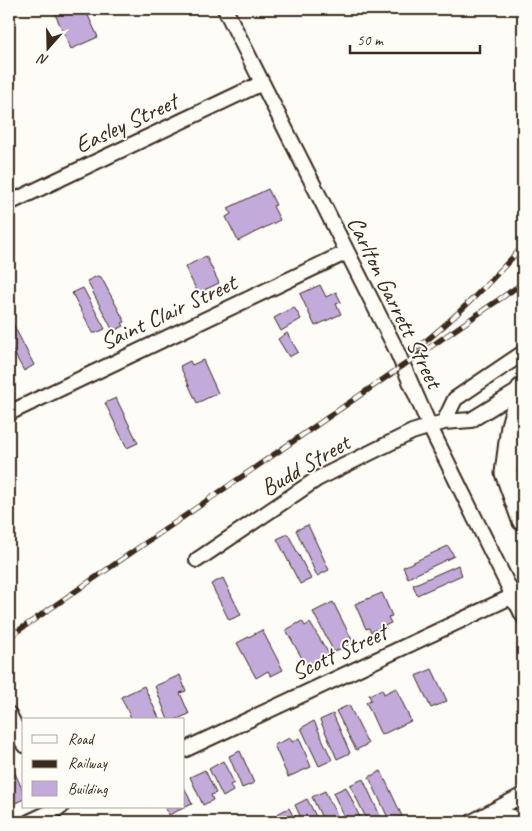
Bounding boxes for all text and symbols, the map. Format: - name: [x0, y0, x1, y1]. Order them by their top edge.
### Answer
- north arrow: [22, 22, 72, 72]
- scale bar: [350, 22, 480, 54]
- text: 50 m: [357, 31, 384, 50]
- text: N: [35, 49, 51, 69]
- street label: Easley Street: [70, 85, 185, 160]
- street label: Carlton Garrett Street: [340, 211, 451, 395]
- street label: Saint Clair Street: [95, 267, 243, 357]
- street label: Budd Street: [255, 427, 357, 502]
- street label: Scott Street: [287, 616, 394, 687]
- legend: [22, 718, 185, 808]
- text: Road: [68, 730, 95, 749]
- text: Railway: [68, 754, 109, 773]
- text: Building: [68, 780, 108, 799]

